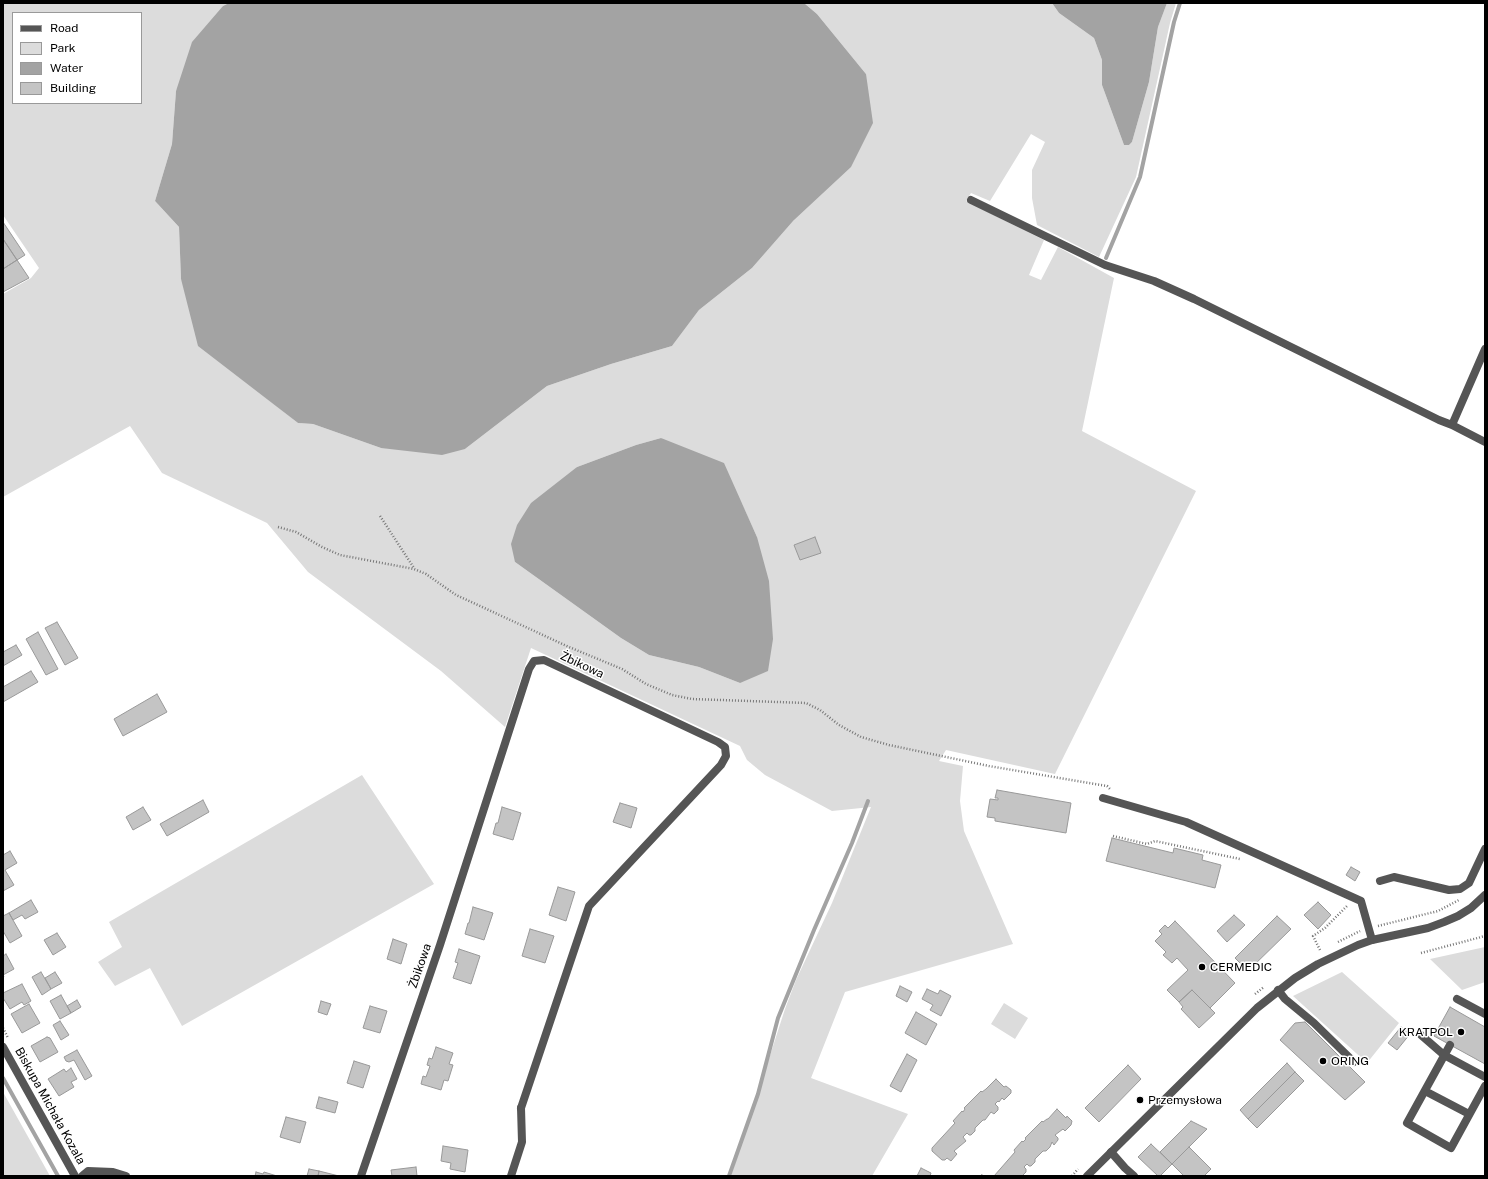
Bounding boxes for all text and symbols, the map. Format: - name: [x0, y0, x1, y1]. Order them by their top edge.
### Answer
- legend: [12, 12, 142, 104]
- text: Road: [50, 21, 78, 35]
- text: Park: [50, 41, 76, 55]
- text: Water: [50, 61, 83, 75]
- text: Building: [50, 81, 96, 95]
- street label: Żbikowa: [558, 649, 606, 681]
- street label: Żbikowa: [406, 942, 434, 990]
- place label: CERMEDIC: [1210, 960, 1272, 974]
- marker: CERMEDIC: [1197, 962, 1207, 972]
- place label: KRATPOL: [1399, 1025, 1453, 1039]
- marker: KRATPOL: [1456, 1027, 1466, 1037]
- street label: Biskupa Michała Kozala: [12, 1045, 88, 1167]
- place label: ORING: [1331, 1054, 1369, 1068]
- marker: ORING: [1318, 1056, 1328, 1066]
- place label: Przemysłowa: [1148, 1093, 1222, 1107]
- marker: Przemysłowa: [1135, 1095, 1145, 1105]

